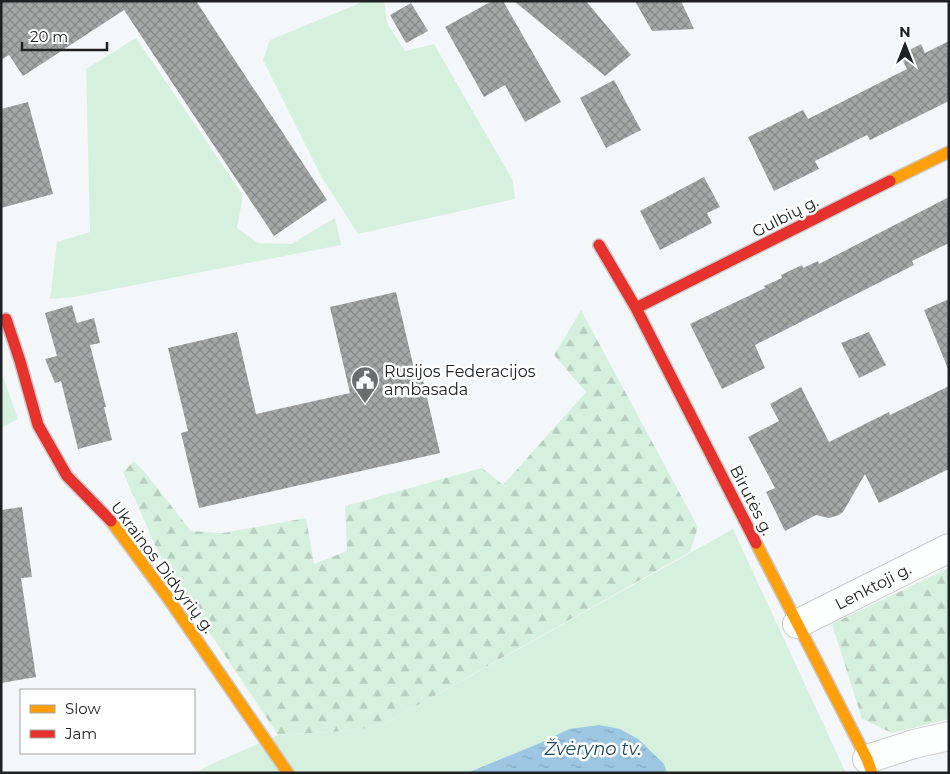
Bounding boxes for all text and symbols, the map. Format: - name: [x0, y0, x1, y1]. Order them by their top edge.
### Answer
- scale bar: [22, 20, 108, 52]
- north arrow: [880, 20, 930, 70]
- text: N: [899, 23, 911, 41]
- text: 20 m: [30, 27, 68, 46]
- street label: Gulbių g.: [749, 192, 822, 241]
- place label: Rusijos Federacijos ambasada: [384, 362, 536, 399]
- public building icon: Rusijos Federacijos ambasada: [350, 365, 380, 404]
- street label: Birutės g.: [726, 462, 777, 538]
- street label: Ukrainos Didvyrių g.: [107, 498, 218, 637]
- street label: Lenktoji g.: [832, 559, 914, 614]
- legend: [20, 689, 195, 754]
- text: Slow: [65, 699, 101, 718]
- text: Jam: [64, 724, 97, 743]
- water label: Žvėryno tv.: [544, 738, 641, 760]

